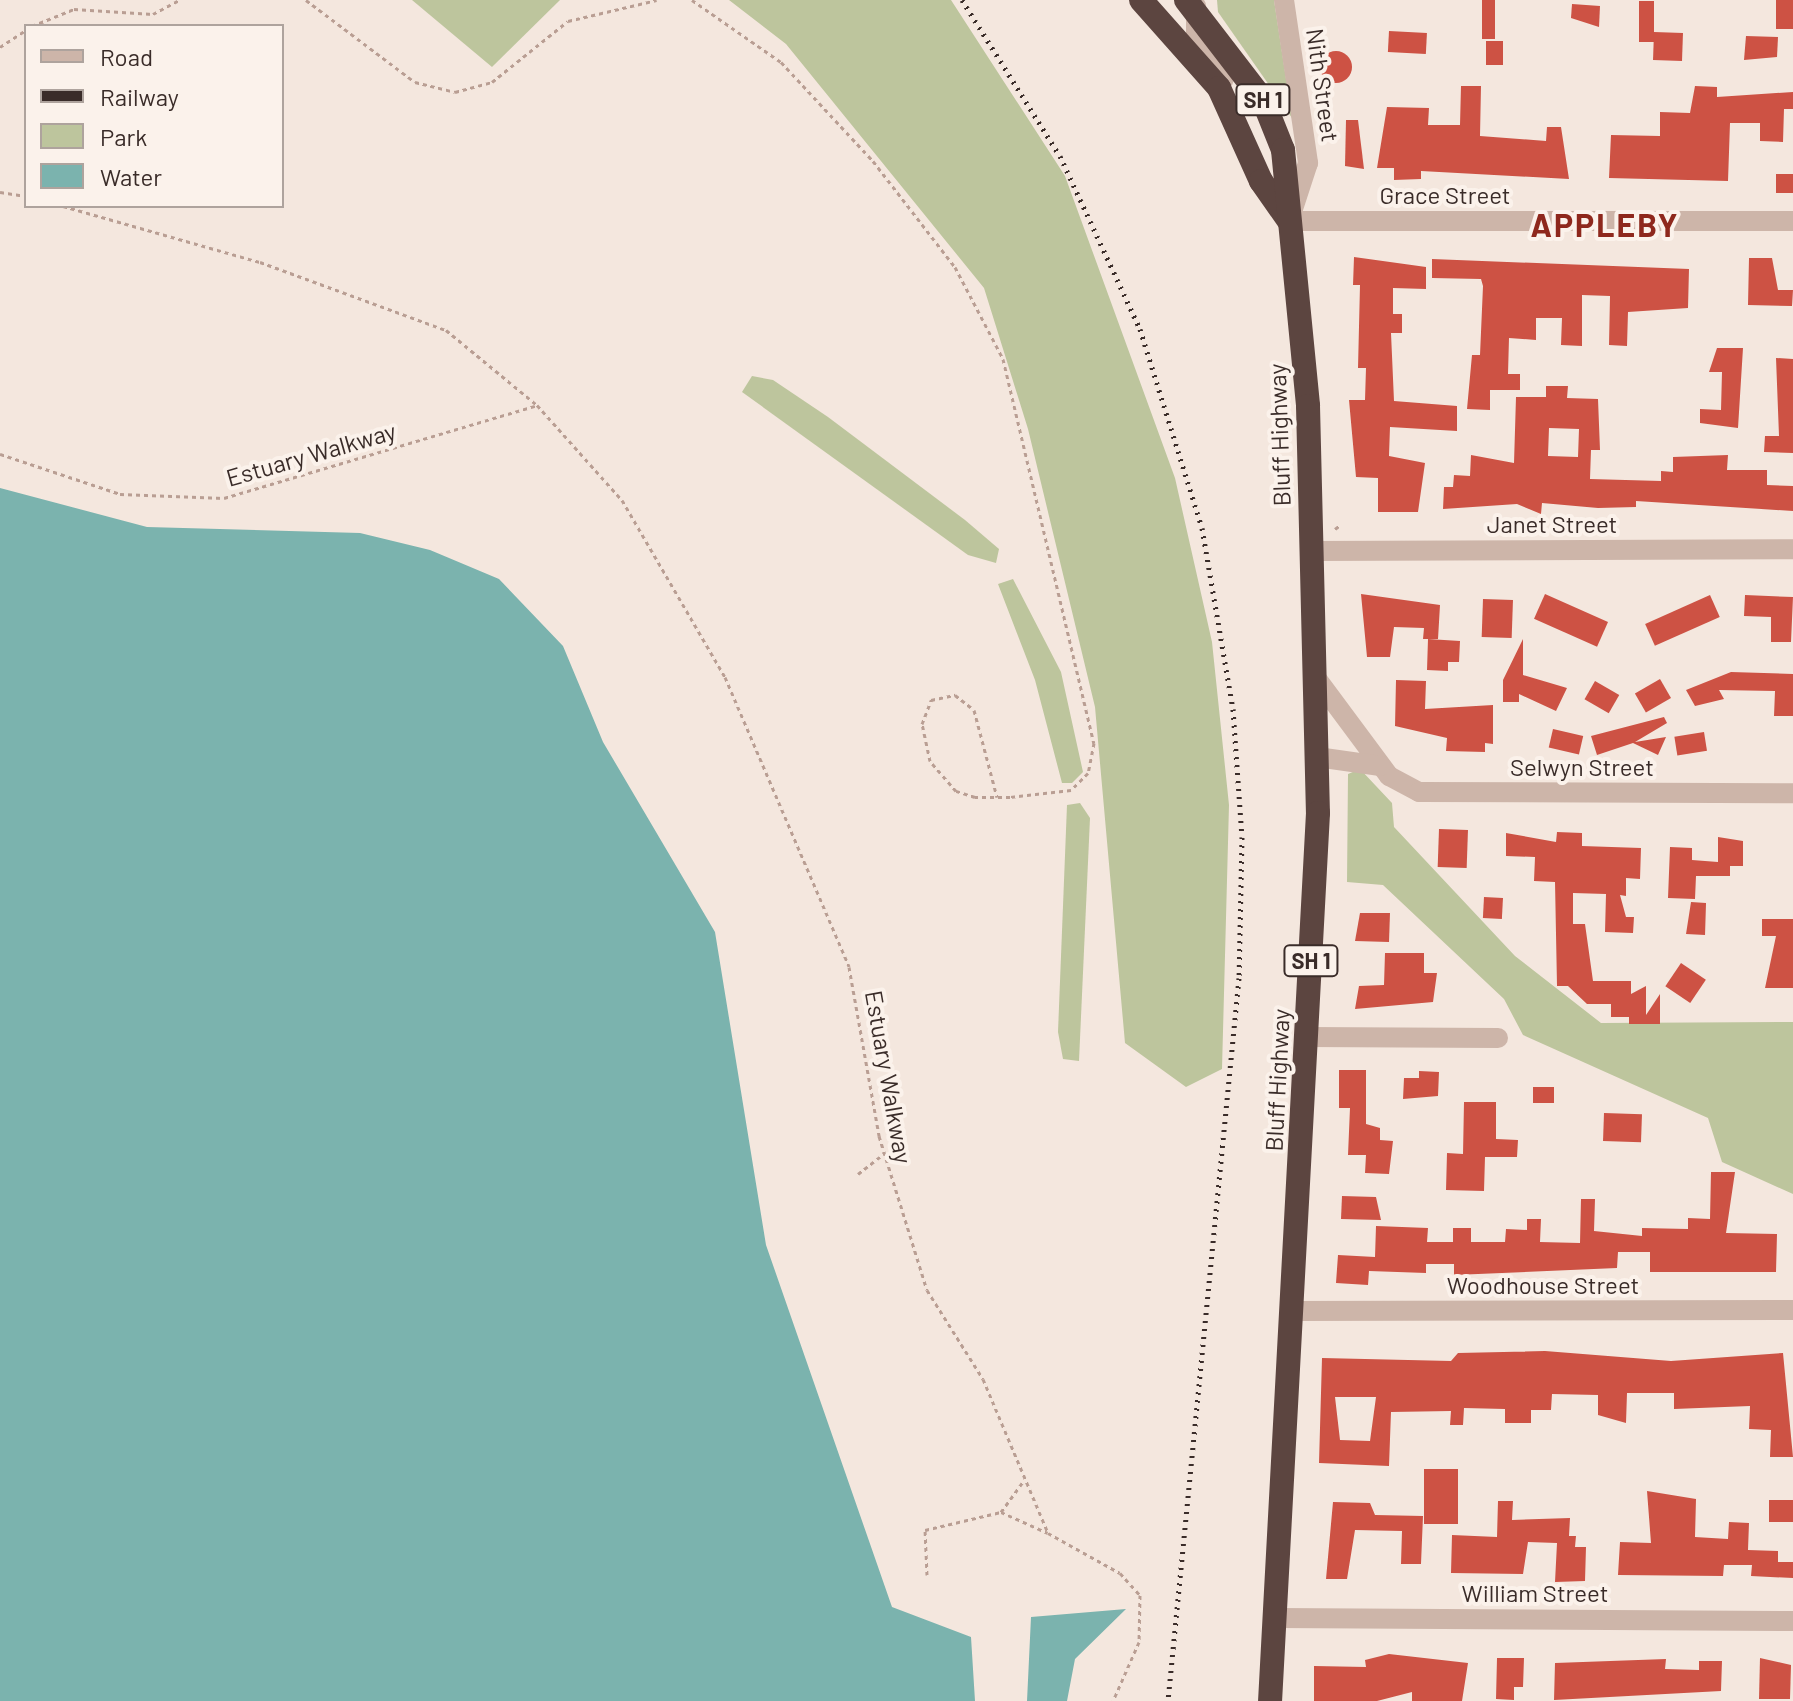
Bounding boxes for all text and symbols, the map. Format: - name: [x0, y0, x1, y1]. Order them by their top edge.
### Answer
- legend: [24, 24, 284, 208]
- street label: Nith Street: [1301, 26, 1345, 144]
- text: Road: [100, 42, 153, 71]
- text: Railway: [100, 82, 179, 111]
- road number: SH 1: [1235, 82, 1291, 118]
- text: Park: [100, 122, 147, 151]
- text: Water: [100, 162, 162, 191]
- street label: Grace Street: [1379, 181, 1511, 209]
- district label: APPLEBY: [1531, 205, 1679, 243]
- street label: Bluff Highway: [1262, 363, 1296, 507]
- street label: Estuary Walkway: [223, 416, 399, 492]
- street label: Janet Street: [1487, 510, 1617, 538]
- street label: Selwyn Street: [1510, 753, 1654, 781]
- road number: SH 1: [1283, 943, 1339, 979]
- street label: Estuary Walkway: [860, 988, 918, 1166]
- street label: Bluff Highway: [1259, 1008, 1295, 1152]
- street label: Woodhouse Street: [1447, 1271, 1639, 1299]
- street label: William Street: [1462, 1579, 1608, 1607]

